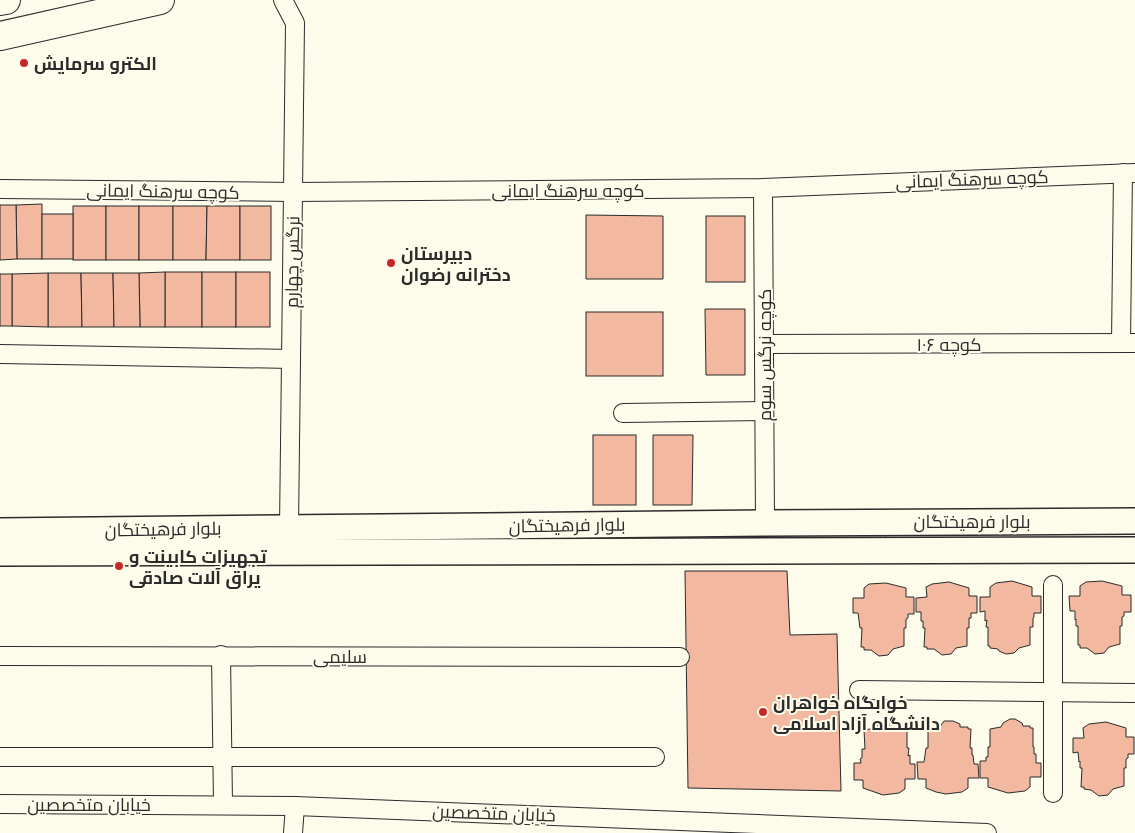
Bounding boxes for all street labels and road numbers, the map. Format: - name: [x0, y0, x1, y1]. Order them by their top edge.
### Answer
- street label: کوچه سرهنگ ایمانی: [895, 166, 1049, 194]
- street label: کوچه سرهنگ ایمانی: [86, 179, 240, 205]
- street label: کوچه سرهنگ ایمانی: [491, 180, 645, 203]
- street label: نرگس چهارم: [281, 216, 305, 308]
- street label: کوچه نرگس سوم: [754, 289, 777, 421]
- street label: کوچه ۱۰۶: [916, 334, 982, 357]
- street label: بلوار فرهیختگان: [914, 511, 1030, 533]
- street label: بلوار فرهیختگان: [508, 513, 626, 538]
- street label: بلوار فرهیختگان: [104, 517, 222, 542]
- street label: سلیمی: [313, 646, 367, 668]
- street label: خیابان متخصصین: [27, 794, 151, 816]
- street label: خیابان متخصصین: [432, 800, 556, 827]

